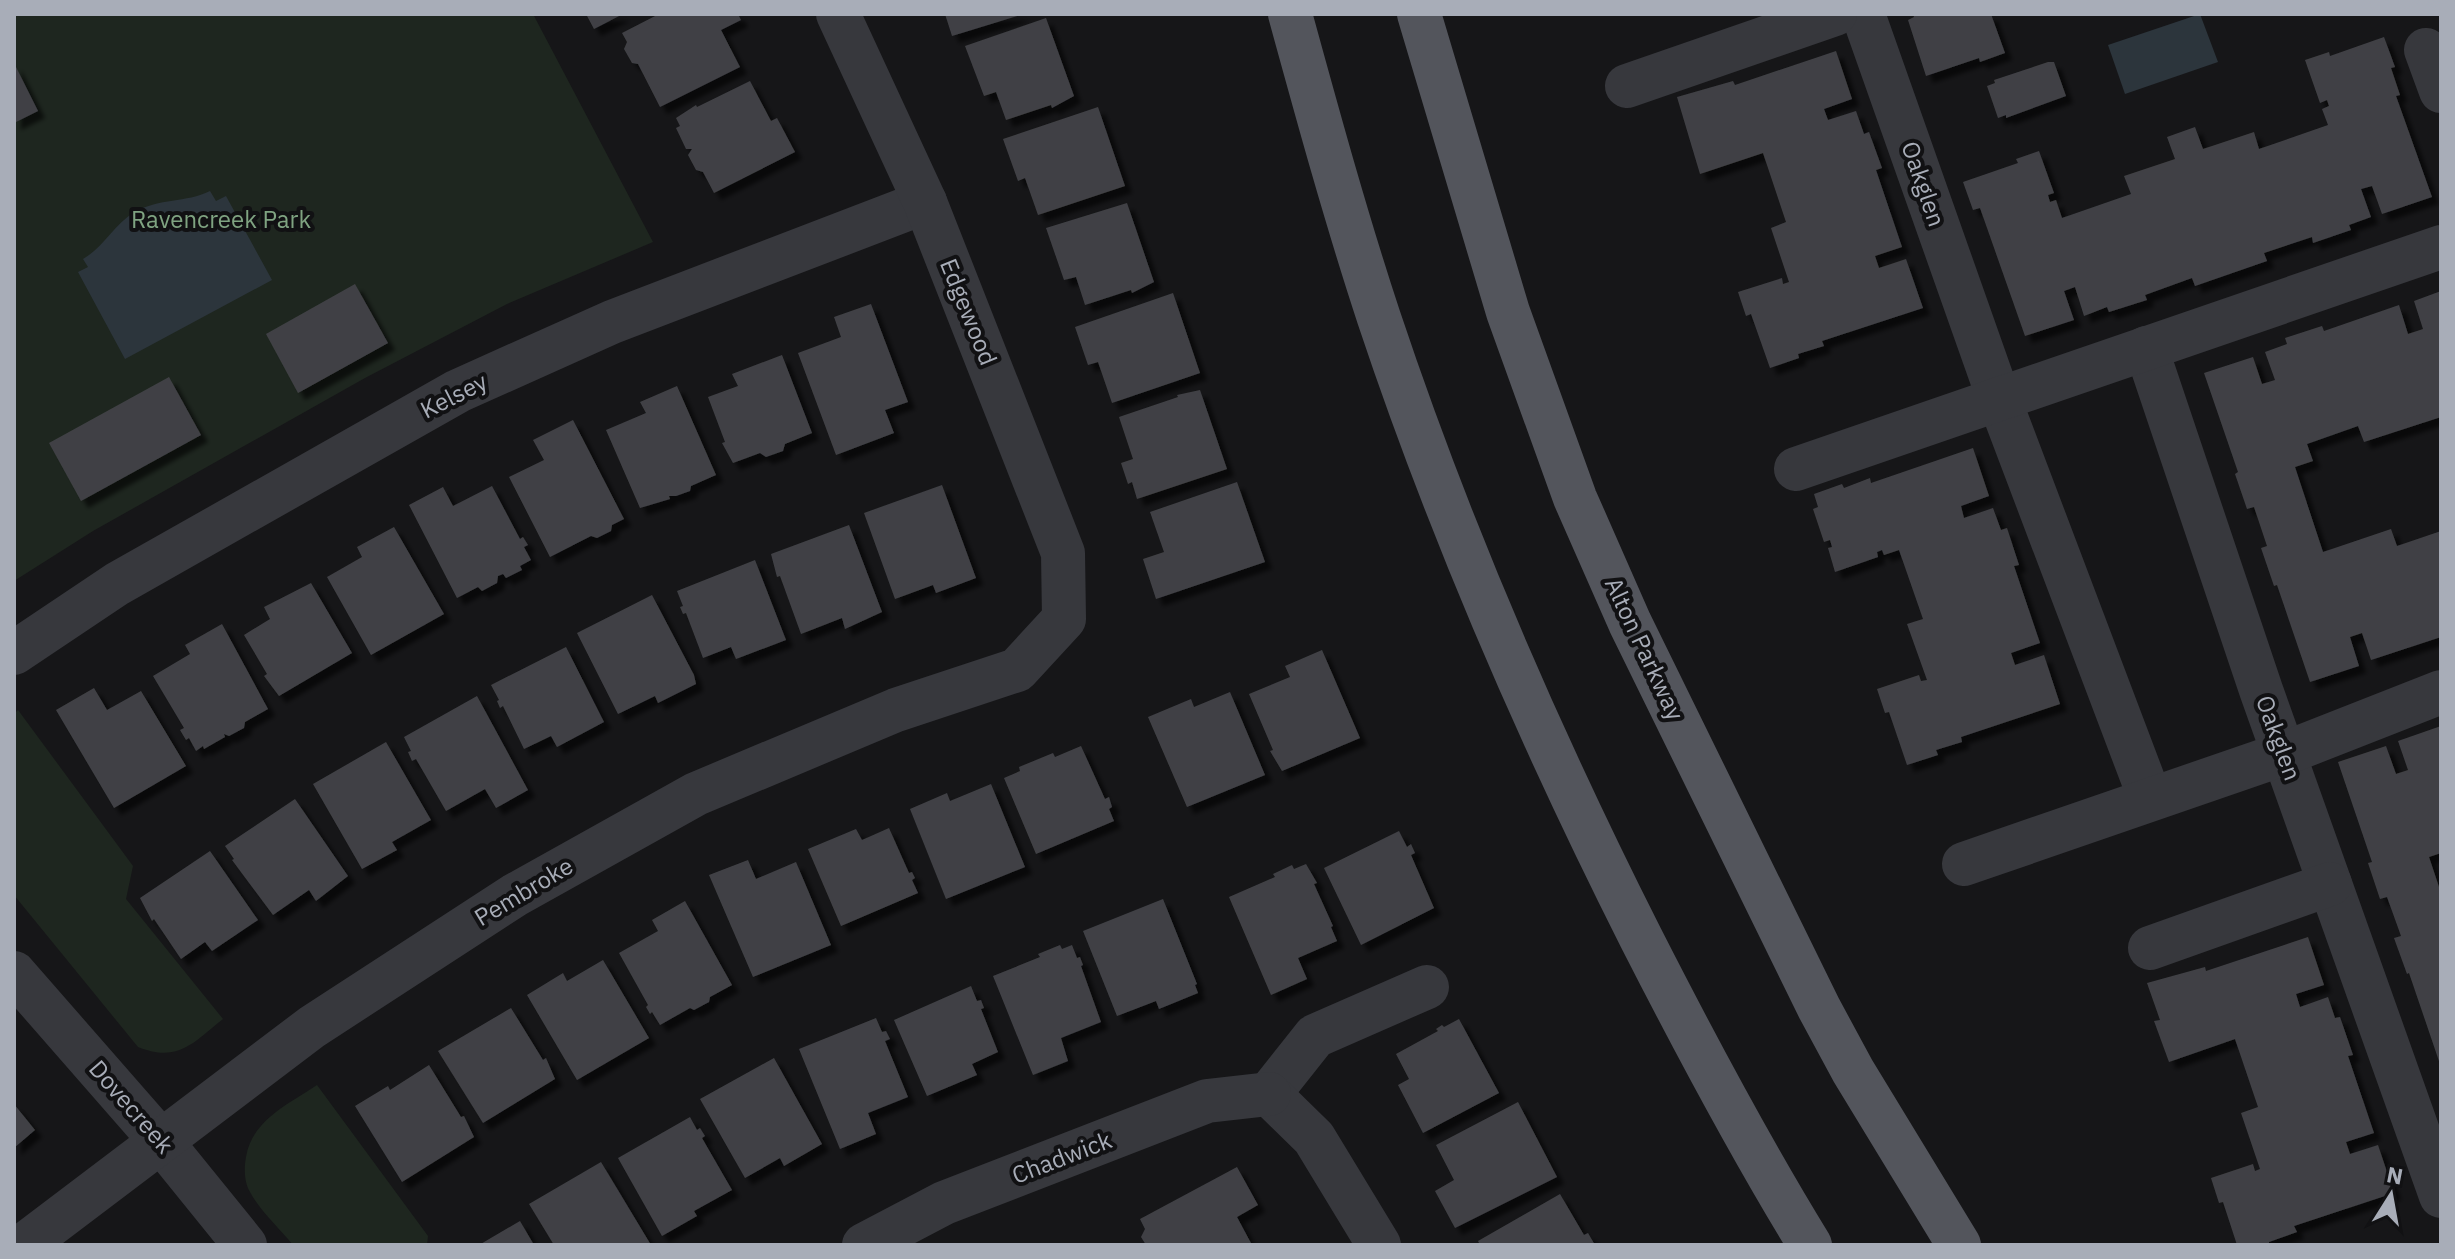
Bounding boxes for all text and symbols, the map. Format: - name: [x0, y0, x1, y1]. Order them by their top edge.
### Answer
- street label: Oakglen: [1894, 137, 1953, 231]
- park label: Ravencreek Park: [131, 203, 311, 235]
- street label: Edgewood: [933, 254, 1005, 370]
- street label: Kelsey: [415, 365, 492, 425]
- street label: Alton Parkway: [1598, 572, 1692, 725]
- street label: Oakglen: [2249, 691, 2309, 785]
- street label: Pembroke: [468, 849, 579, 933]
- street label: Dovecreek: [82, 1053, 181, 1160]
- street label: Chadwick: [1007, 1123, 1116, 1191]
- north arrow: [2351, 1155, 2431, 1235]
- text: N: [2384, 1159, 2406, 1191]

